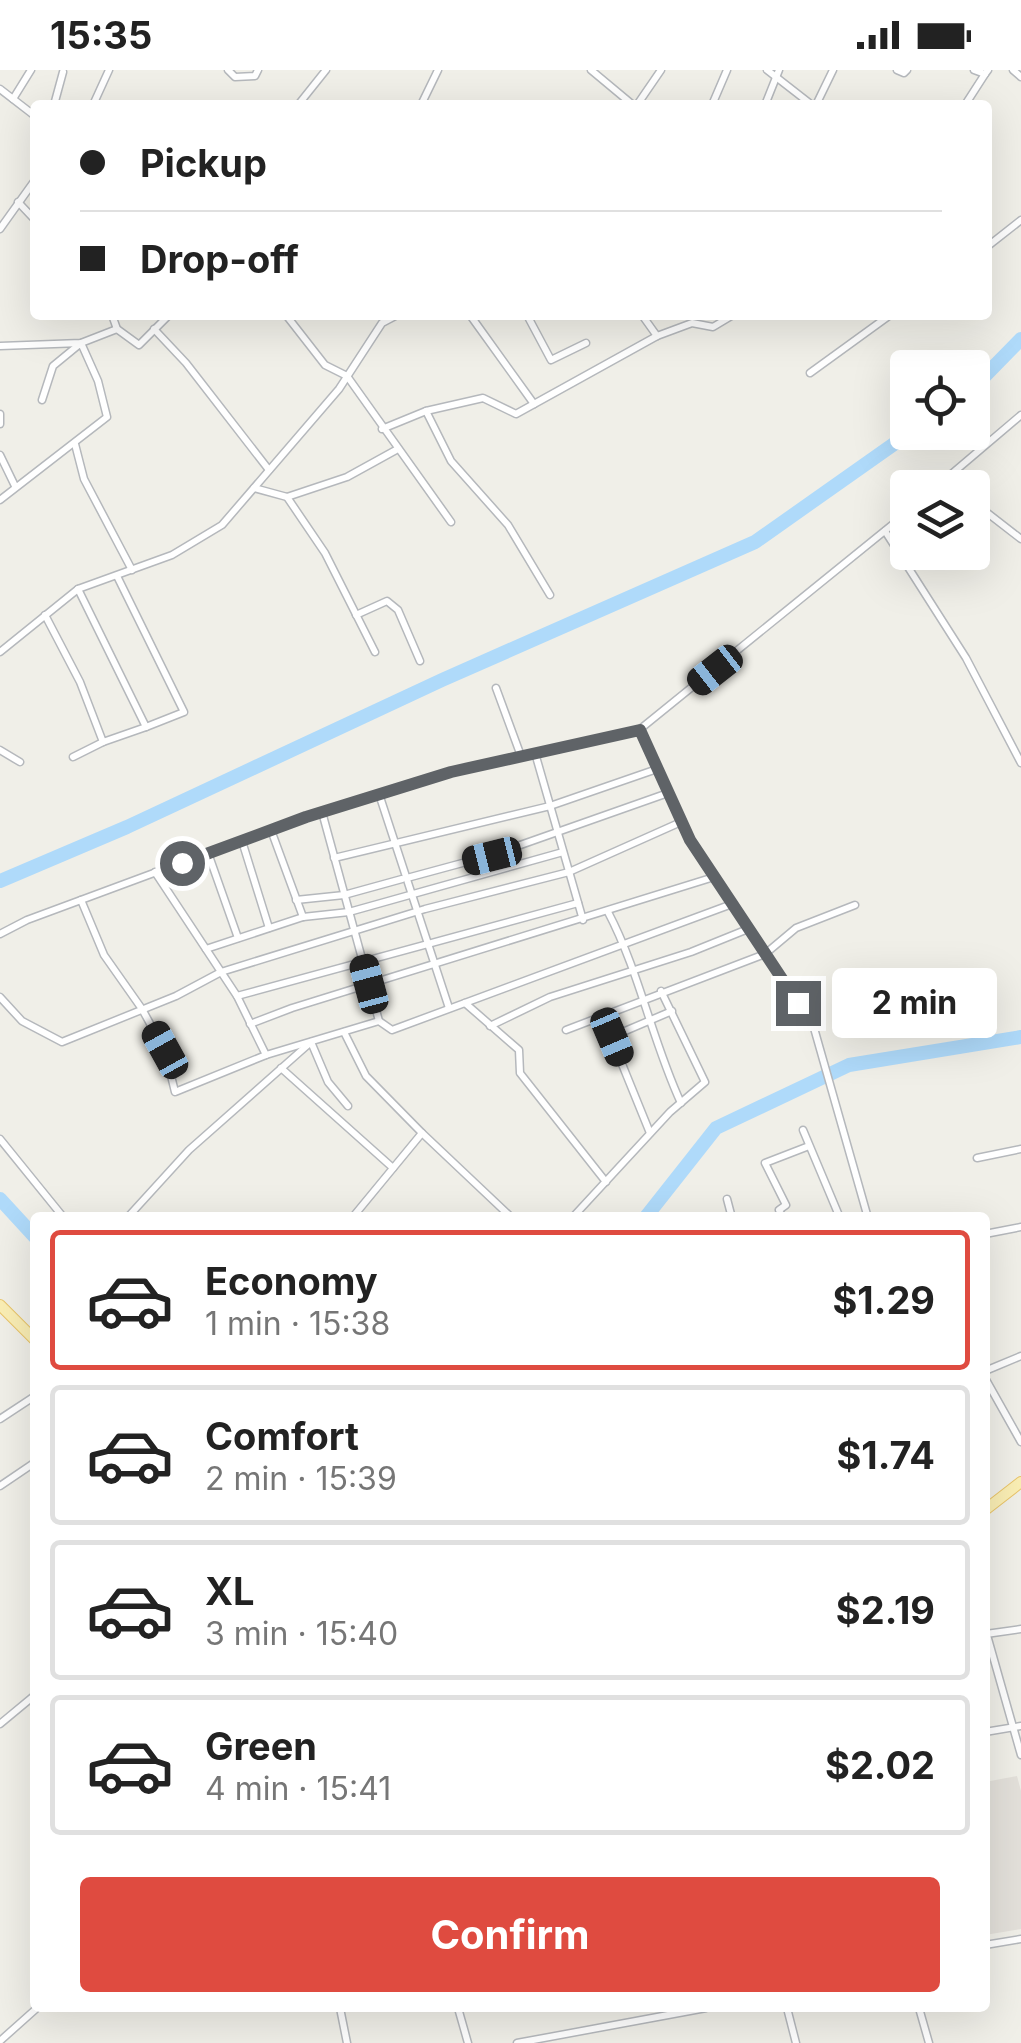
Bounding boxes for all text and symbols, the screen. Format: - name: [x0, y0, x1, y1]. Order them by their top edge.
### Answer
- text: 15:35: [50, 12, 152, 58]
- text: Pickup: [140, 140, 267, 186]
- text: Drop-off: [140, 236, 299, 282]
- map controls: [890, 350, 990, 570]
- button: locate: [890, 350, 990, 450]
- button: layers: [890, 470, 990, 570]
- car: [682, 640, 748, 700]
- car: [459, 834, 525, 878]
- route start: [160, 841, 205, 886]
- car: [347, 951, 391, 1017]
- callout: 2 min: [833, 968, 998, 1038]
- route end: [776, 981, 821, 1026]
- text: 2 min: [872, 983, 957, 1022]
- car: [586, 1004, 638, 1070]
- car: [137, 1016, 193, 1084]
- icon: car: [85, 1255, 175, 1345]
- text: Economy: [205, 1258, 378, 1304]
- text: $1.29: [832, 1277, 935, 1323]
- text: 1 min · 15:38: [205, 1304, 390, 1343]
- icon: car: [85, 1410, 175, 1500]
- text: Comfort: [205, 1413, 359, 1459]
- text: $1.74: [836, 1432, 935, 1478]
- text: 2 min · 15:39: [205, 1459, 397, 1498]
- icon: car: [85, 1565, 175, 1655]
- text: XL: [205, 1568, 255, 1614]
- text: $2.19: [836, 1587, 935, 1633]
- text: 3 min · 15:40: [205, 1614, 398, 1653]
- icon: car: [85, 1720, 175, 1810]
- text: Green: [205, 1723, 317, 1769]
- text: $2.02: [825, 1742, 935, 1788]
- text: 4 min · 15:41: [205, 1769, 391, 1808]
- button: Confirm: [80, 1877, 940, 1992]

